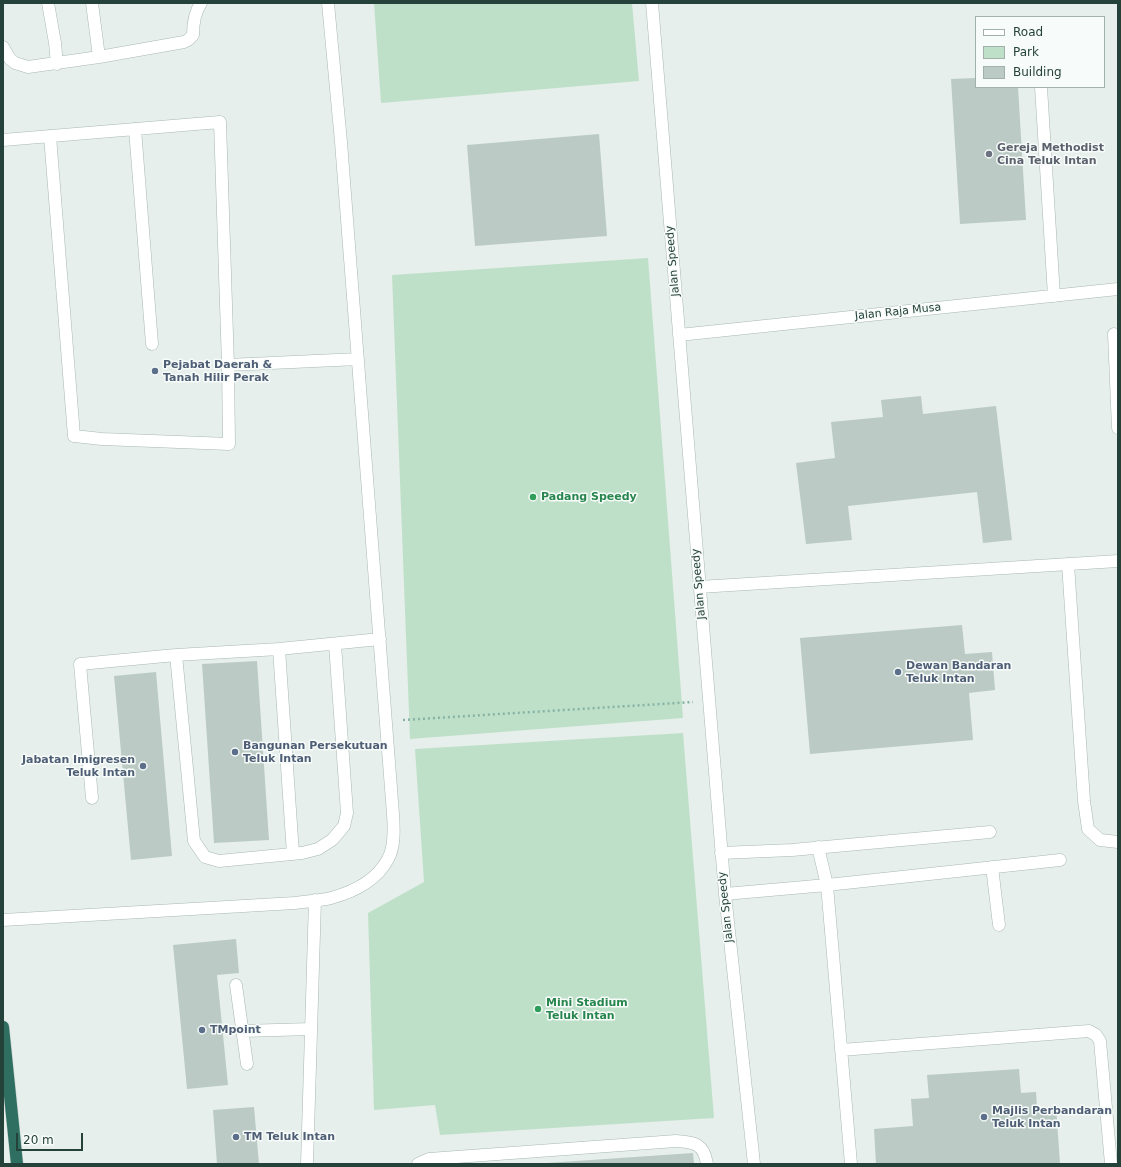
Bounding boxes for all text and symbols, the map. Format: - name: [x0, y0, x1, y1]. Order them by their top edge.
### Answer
- legend: [975, 16, 1105, 88]
- text: Road: [1013, 25, 1043, 39]
- text: Park: [1013, 45, 1039, 59]
- text: Building: [1013, 65, 1062, 79]
- place label: Gereja Methodist Cina Teluk Intan: [997, 141, 1104, 167]
- marker: Gereja Methodist Cina Teluk Intan: [984, 149, 994, 159]
- street label: Jalan Speedy: [663, 225, 683, 297]
- street label: Jalan Raja Musa: [854, 301, 942, 323]
- place label: Pejabat Daerah & Tanah Hilir Perak: [163, 358, 272, 384]
- marker: Pejabat Daerah & Tanah Hilir Perak: [150, 366, 160, 376]
- place label: Padang Speedy: [541, 490, 637, 504]
- marker: Padang Speedy: [528, 492, 538, 502]
- street label: Jalan Speedy: [689, 548, 709, 620]
- place label: Dewan Bandaran Teluk Intan: [906, 659, 1011, 685]
- marker: Dewan Bandaran Teluk Intan: [893, 667, 903, 677]
- place label: Bangunan Persekutuan Teluk Intan: [243, 739, 388, 765]
- marker: Bangunan Persekutuan Teluk Intan: [230, 747, 240, 757]
- place label: Jabatan Imigresen Teluk Intan: [22, 753, 135, 779]
- marker: Jabatan Imigresen Teluk Intan: [138, 761, 148, 771]
- street label: Jalan Speedy: [716, 871, 736, 943]
- place label: Mini Stadium Teluk Intan: [546, 996, 628, 1022]
- marker: Mini Stadium Teluk Intan: [533, 1004, 543, 1014]
- place label: TMpoint: [210, 1023, 261, 1037]
- marker: TMpoint: [197, 1025, 207, 1035]
- place label: Majlis Perbandaran Teluk Intan: [992, 1104, 1112, 1130]
- marker: Majlis Perbandaran Teluk Intan: [979, 1112, 989, 1122]
- scale bar: [18, 1125, 85, 1151]
- place label: TM Teluk Intan: [244, 1130, 335, 1144]
- marker: TM Teluk Intan: [231, 1132, 241, 1142]
- text: 20 m: [23, 1133, 54, 1147]

